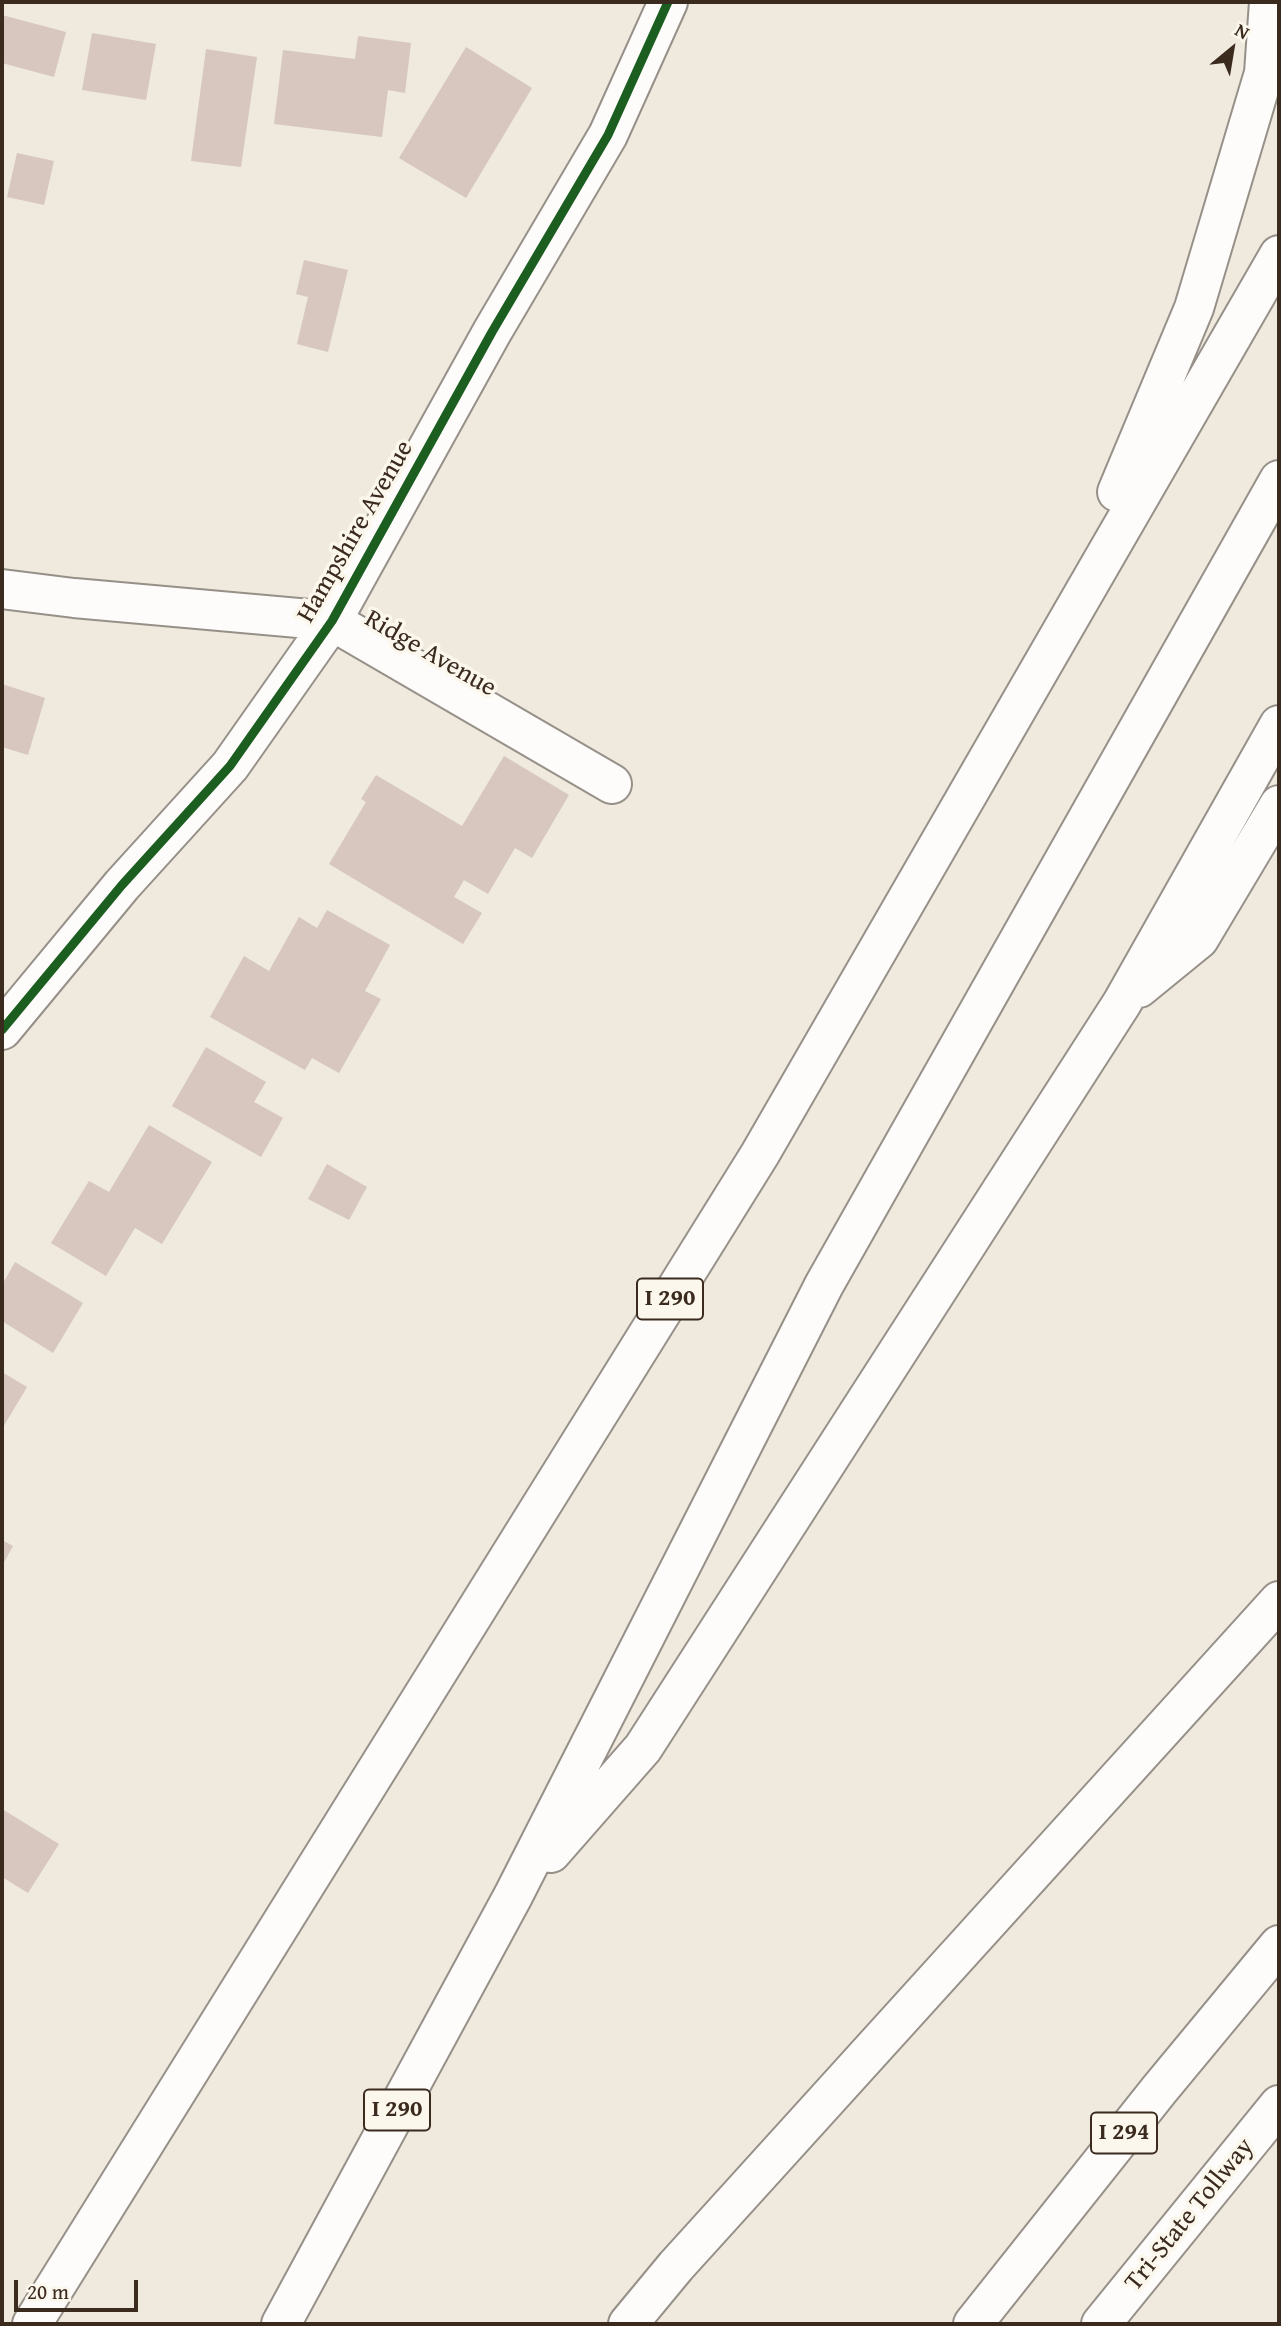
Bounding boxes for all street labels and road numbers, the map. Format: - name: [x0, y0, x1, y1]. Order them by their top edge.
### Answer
- street label: Hampshire Avenue: [291, 435, 421, 629]
- street label: Ridge Avenue: [359, 604, 501, 704]
- road number: I 290: [637, 1279, 703, 1320]
- road number: I 290: [364, 2090, 430, 2130]
- road number: I 294: [1091, 2112, 1157, 2154]
- street label: Tri-State Tollway: [1119, 2132, 1261, 2298]

